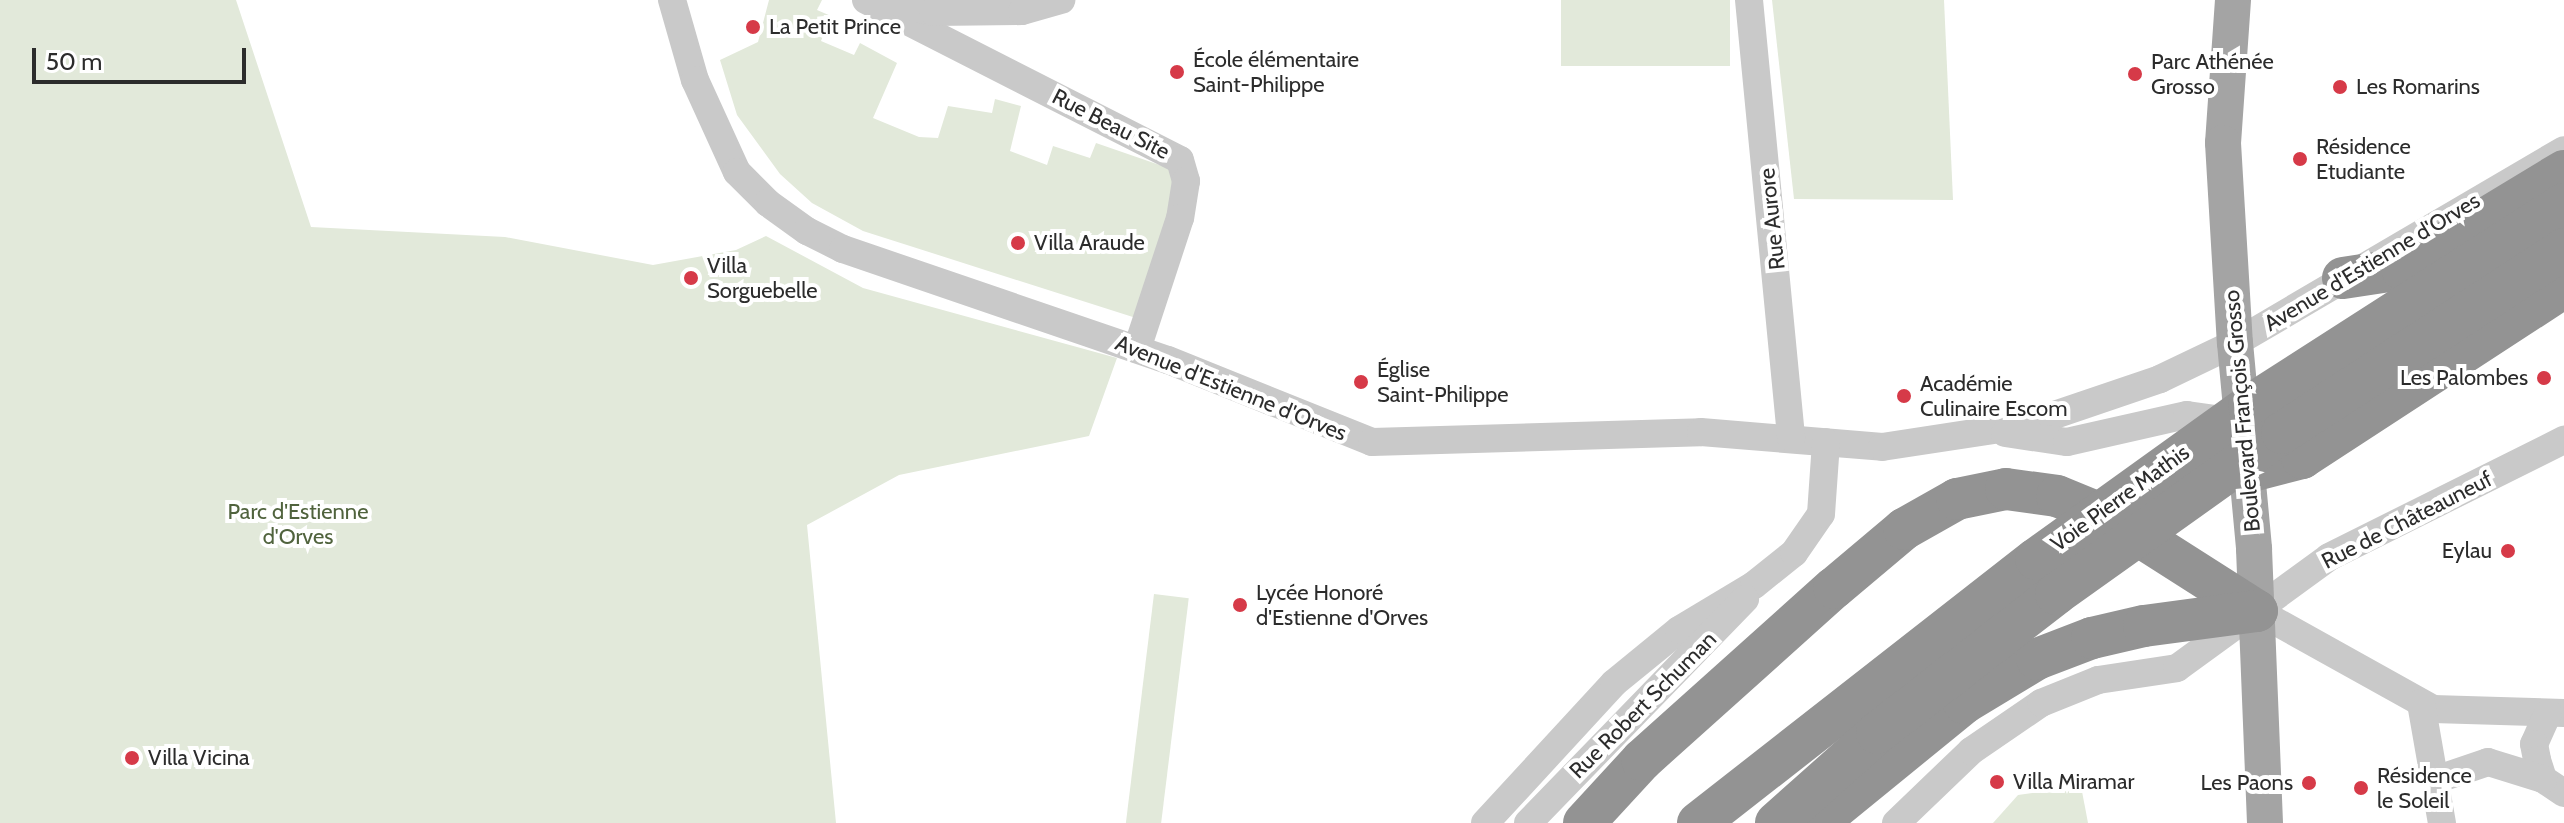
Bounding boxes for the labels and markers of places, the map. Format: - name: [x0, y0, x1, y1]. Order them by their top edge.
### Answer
- place label: La Petit Prince: [769, 14, 901, 40]
- marker: La Petit Prince: [744, 18, 762, 36]
- place label: École élémentaire Saint-Philippe: [1193, 46, 1359, 98]
- place label: Parc Athénée Grosso: [2151, 48, 2274, 100]
- marker: École élémentaire Saint-Philippe: [1168, 63, 1186, 81]
- marker: Parc Athénée Grosso: [2126, 65, 2144, 83]
- place label: Les Romarins: [2356, 74, 2480, 100]
- marker: Les Romarins: [2331, 78, 2349, 96]
- place label: Résidence Etudiante: [2316, 133, 2411, 184]
- marker: Résidence Etudiante: [2291, 150, 2309, 168]
- place label: Villa Araude: [1034, 230, 1145, 256]
- marker: Villa Araude: [1009, 234, 1027, 252]
- place label: Villa Sorguebelle: [707, 252, 818, 304]
- marker: Villa Sorguebelle: [682, 269, 700, 287]
- place label: Église Saint-Philippe: [1377, 356, 1509, 408]
- place label: Les Palombes: [2400, 365, 2528, 391]
- marker: Les Palombes: [2535, 369, 2553, 387]
- place label: Académie Culinaire Escom: [1920, 370, 2067, 422]
- marker: Église Saint-Philippe: [1352, 373, 1370, 391]
- marker: Académie Culinaire Escom: [1895, 387, 1913, 405]
- place label: Eylau: [2442, 538, 2492, 564]
- marker: Eylau: [2499, 542, 2517, 560]
- place label: Lycée Honoré d'Estienne d'Orves: [1256, 579, 1428, 630]
- marker: Lycée Honoré d'Estienne d'Orves: [1231, 596, 1249, 614]
- place label: Villa Vicina: [148, 745, 250, 771]
- marker: Villa Vicina: [123, 749, 141, 767]
- place label: Résidence le Soleil: [2377, 762, 2472, 814]
- place label: Villa Miramar: [2013, 769, 2134, 795]
- place label: Les Paons: [2201, 770, 2293, 796]
- marker: Villa Miramar: [1988, 773, 2006, 791]
- marker: Les Paons: [2300, 774, 2318, 792]
- marker: Résidence le Soleil: [2352, 779, 2370, 797]

